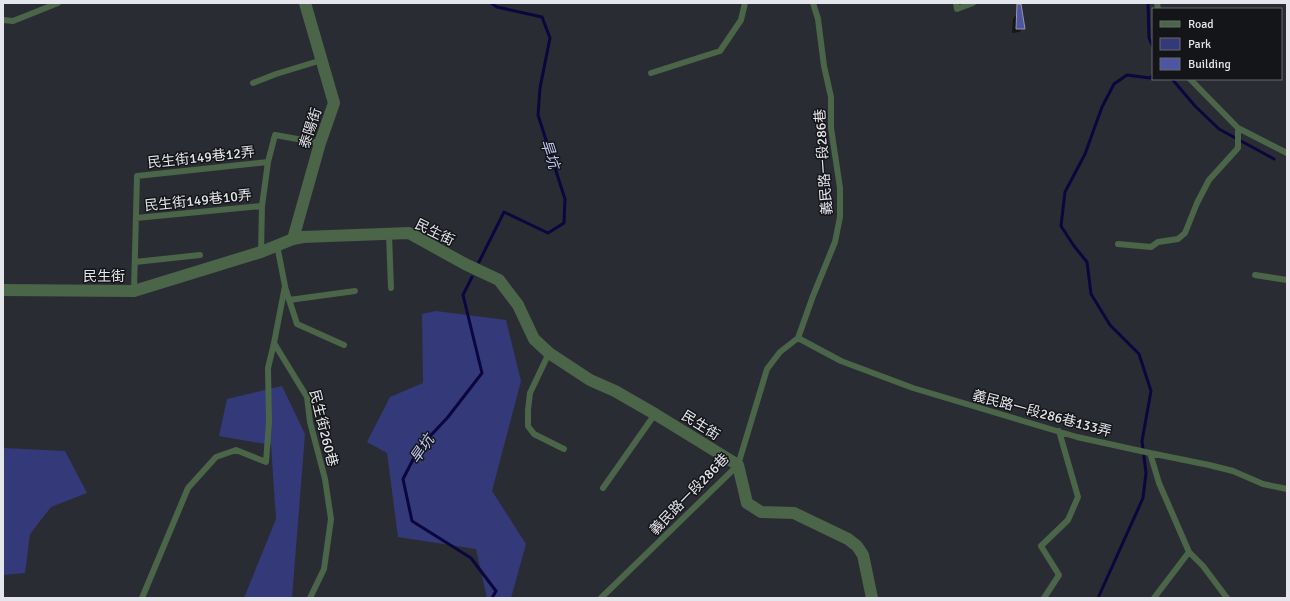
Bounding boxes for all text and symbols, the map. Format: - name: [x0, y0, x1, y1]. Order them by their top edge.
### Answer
- legend: [1152, 8, 1282, 80]
- text: Road: [1188, 17, 1214, 32]
- text: Park: [1188, 37, 1211, 52]
- text: Building: [1188, 57, 1231, 72]
- street label: 泰陽街: [296, 106, 325, 151]
- street label: 義民路一段286巷: [811, 108, 836, 216]
- water label: 旱坑: [537, 137, 564, 173]
- street label: 民生街149巷12弄: [147, 143, 256, 172]
- street label: 民生街149巷10弄: [144, 186, 253, 215]
- street label: 民生街: [412, 216, 457, 249]
- street label: 民生街: [83, 268, 125, 285]
- street label: 義民路一段286巷133弄: [970, 387, 1113, 440]
- street label: 民生街260巷: [306, 388, 341, 468]
- street label: 民生街: [678, 407, 723, 444]
- water label: 旱坑: [406, 430, 439, 466]
- street label: 義民路一段286巷: [646, 450, 733, 539]

